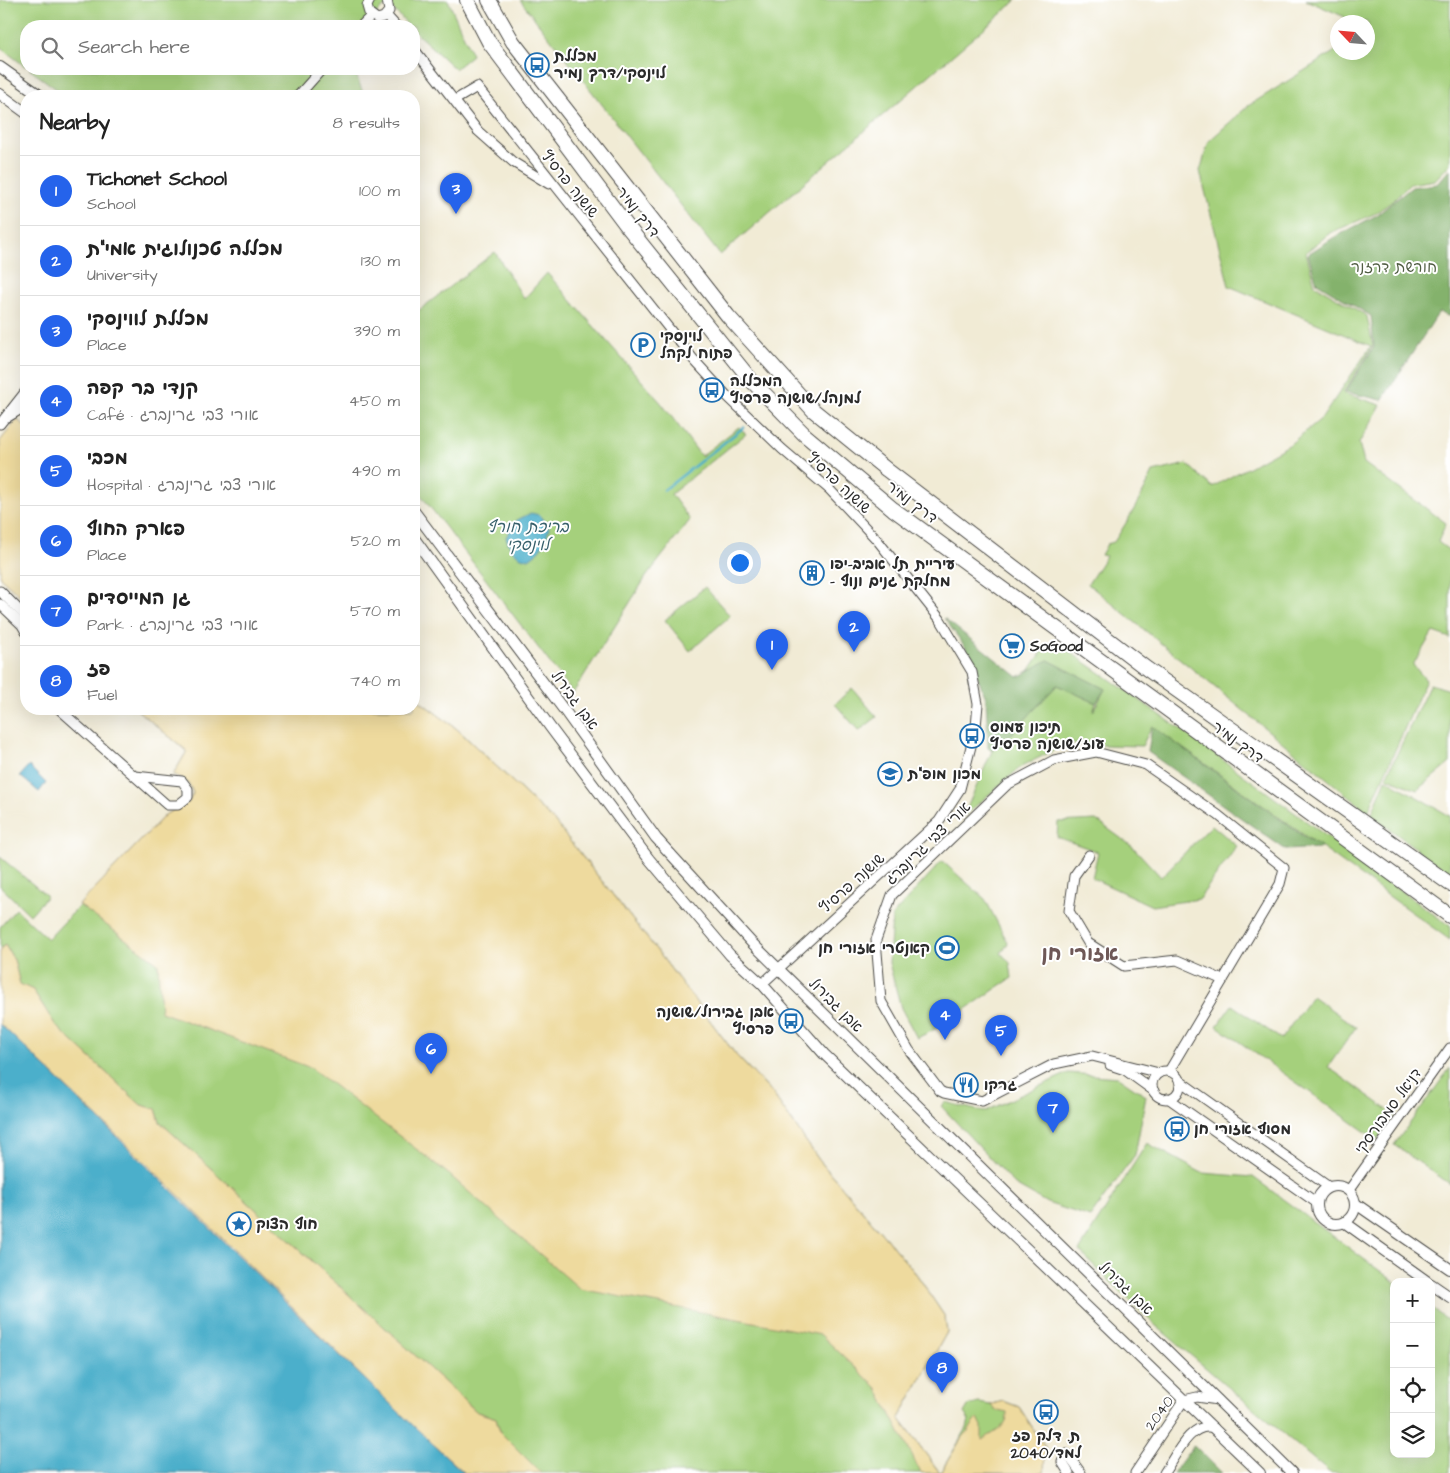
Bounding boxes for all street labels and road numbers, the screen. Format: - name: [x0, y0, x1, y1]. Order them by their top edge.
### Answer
- street label: שושנה פרסיץ: [536, 146, 603, 223]
- street label: דרך נמיר: [611, 183, 664, 242]
- street label: שושנה פרסיץ: [802, 448, 876, 519]
- street label: דרך נמיר: [882, 476, 942, 529]
- street label: אבן גבירול: [546, 666, 603, 734]
- street label: דרך נמיר: [1208, 717, 1268, 768]
- street label: אורי צבי גרינברג: [881, 797, 976, 890]
- street label: שושנה פרסיץ: [815, 848, 890, 918]
- street label: אבן גבירול: [804, 974, 867, 1037]
- street label: דניאל סמבורסקי: [1350, 1064, 1427, 1159]
- street label: אבן גבירול: [1094, 1257, 1158, 1320]
- street label: 2040: [1140, 1391, 1179, 1435]

